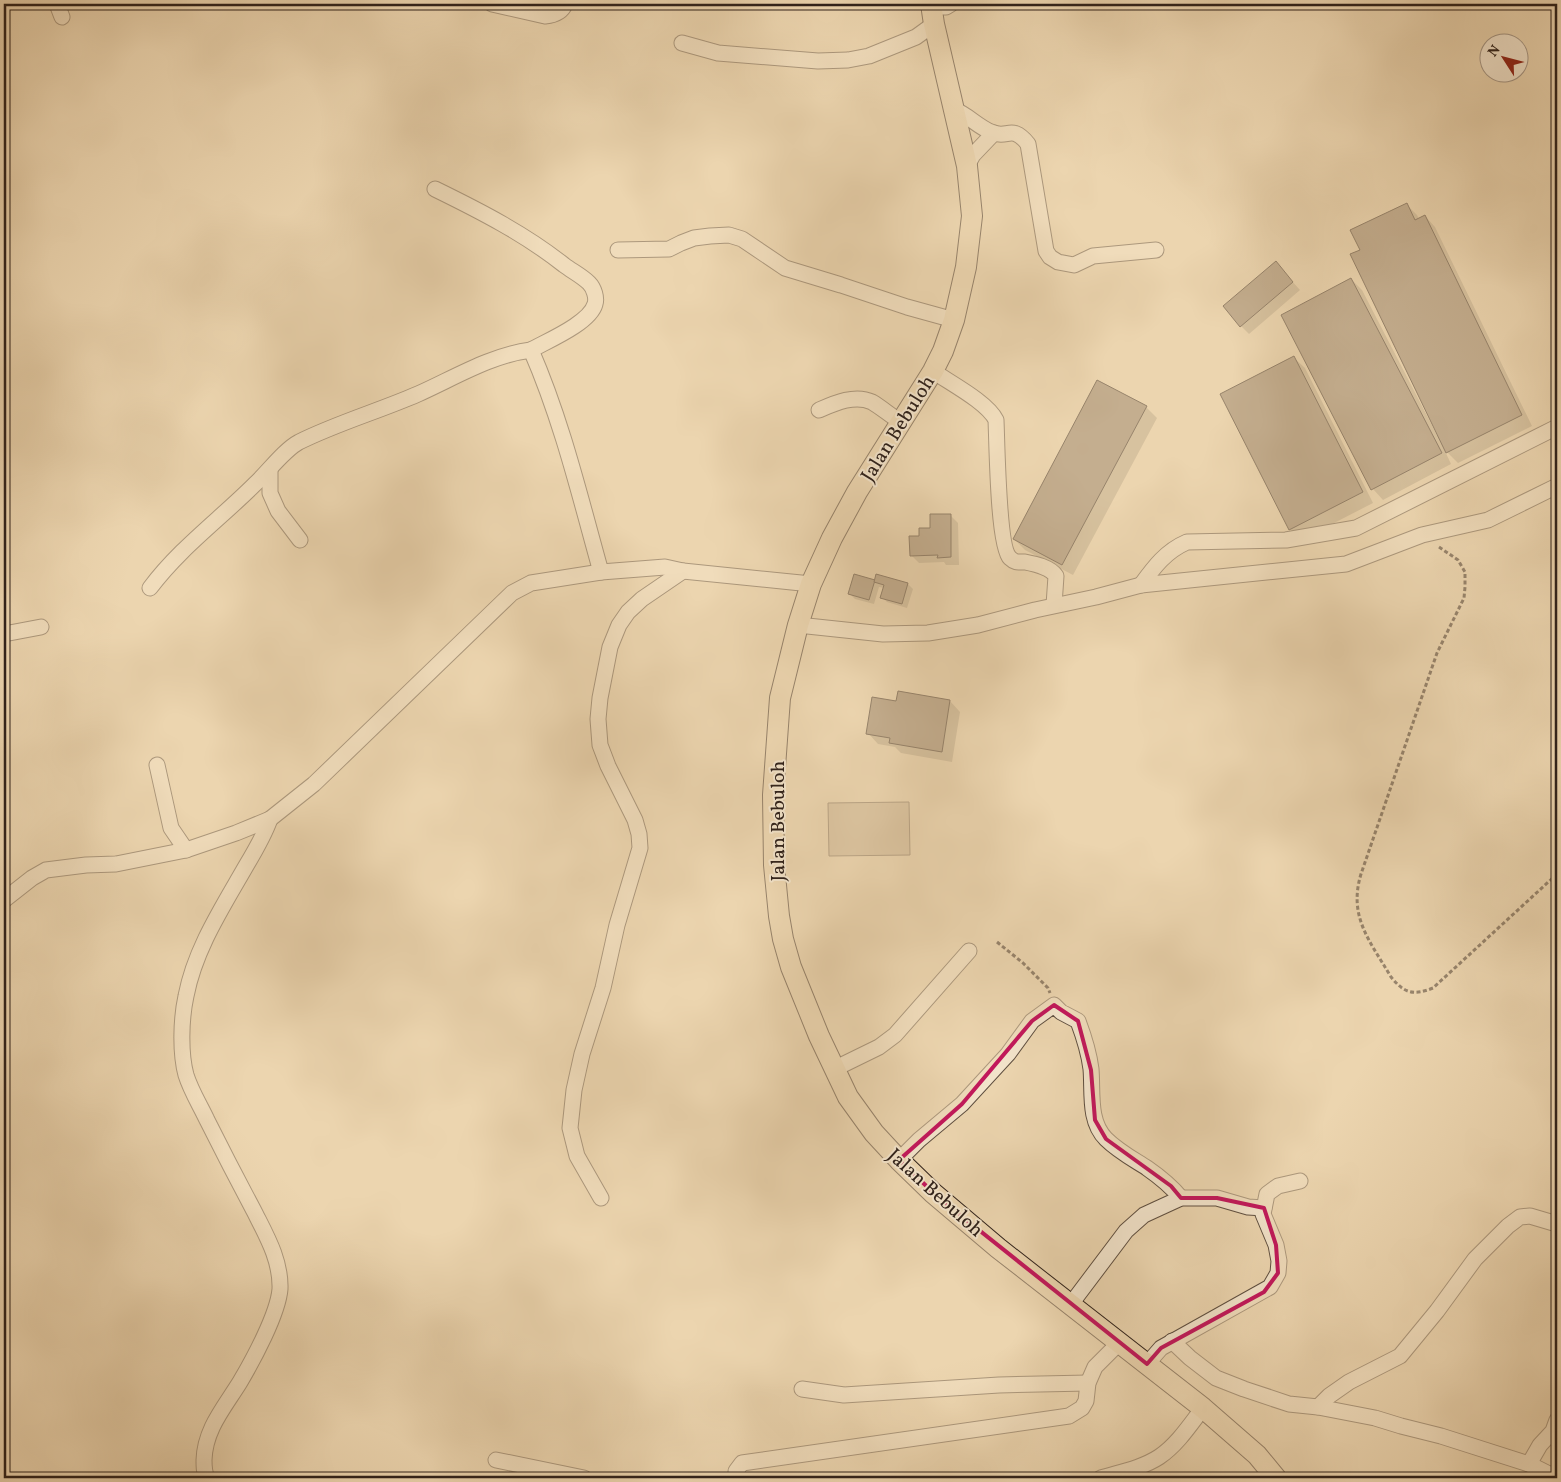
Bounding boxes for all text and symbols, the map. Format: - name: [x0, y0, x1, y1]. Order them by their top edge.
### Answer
- north arrow: [1478, 32, 1528, 82]
- text: N: [1484, 42, 1505, 61]
- street label: Jalan Bebuloh: [855, 370, 943, 488]
- street label: Jalan Bebuloh: [765, 760, 793, 881]
- street label: Jalan Bebuloh: [880, 1143, 989, 1244]

